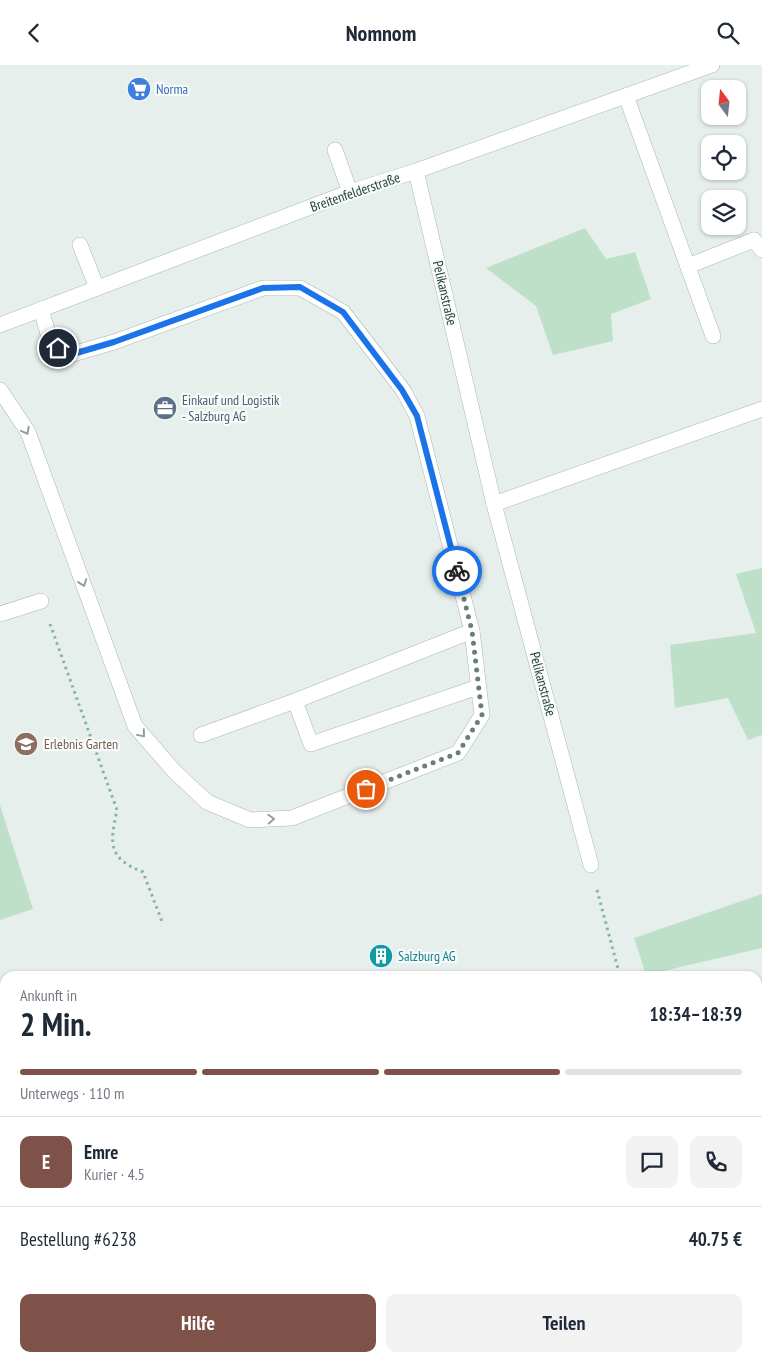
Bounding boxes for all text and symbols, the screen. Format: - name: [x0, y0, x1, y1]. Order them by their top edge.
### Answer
- icon: back: [20, 19, 48, 47]
- text: Nomnom: [346, 19, 416, 47]
- icon: search: [714, 19, 742, 47]
- supermarket icon: Norma: [126, 76, 152, 102]
- place label: Norma: [156, 80, 188, 98]
- north arrow: [701, 80, 746, 125]
- map controls: [701, 80, 746, 235]
- button: locate: [701, 135, 746, 180]
- street label: Breitenfelderstraße: [308, 168, 402, 216]
- button: layers: [701, 190, 746, 235]
- street label: Pelikanstraße: [429, 259, 461, 327]
- pin: [37, 327, 79, 369]
- icon: home: [44, 334, 72, 362]
- place label: Einkauf und Logistik - Salzburg AG: [182, 391, 280, 425]
- office icon: Einkauf und Logistik - Salzburg AG: [152, 395, 178, 421]
- one-way arrow: [20, 426, 30, 435]
- courier: [432, 546, 482, 596]
- icon: bike: [443, 557, 471, 585]
- one-way arrow: [77, 579, 87, 587]
- street label: Pelikanstraße: [526, 650, 560, 718]
- one-way arrow: [136, 728, 144, 737]
- school or university icon: Erlebnis Garten: [13, 731, 39, 757]
- place label: Erlebnis Garten: [44, 735, 118, 753]
- pin: [345, 768, 387, 810]
- icon: bag: [352, 775, 380, 803]
- one-way arrow: [268, 814, 276, 825]
- building icon: Salzburg AG: [368, 943, 394, 969]
- place label: Salzburg AG: [398, 947, 456, 965]
- text: Ankunft in: [20, 985, 77, 1005]
- text: 18:34–18:39: [649, 1002, 742, 1026]
- text: 2 Min.: [20, 1003, 91, 1045]
- text: Unterwegs · 110 m: [20, 1083, 124, 1103]
- button: chat: [626, 1136, 678, 1188]
- button: phone: [690, 1136, 742, 1188]
- text: Emre: [84, 1140, 118, 1164]
- text: E: [42, 1150, 50, 1174]
- text: Kurier · 4.5: [84, 1164, 145, 1184]
- text: Bestellung #6238: [20, 1227, 137, 1251]
- text: 40.75 €: [689, 1227, 742, 1251]
- button: Hilfe: [20, 1294, 376, 1352]
- button: Teilen: [386, 1294, 742, 1352]

